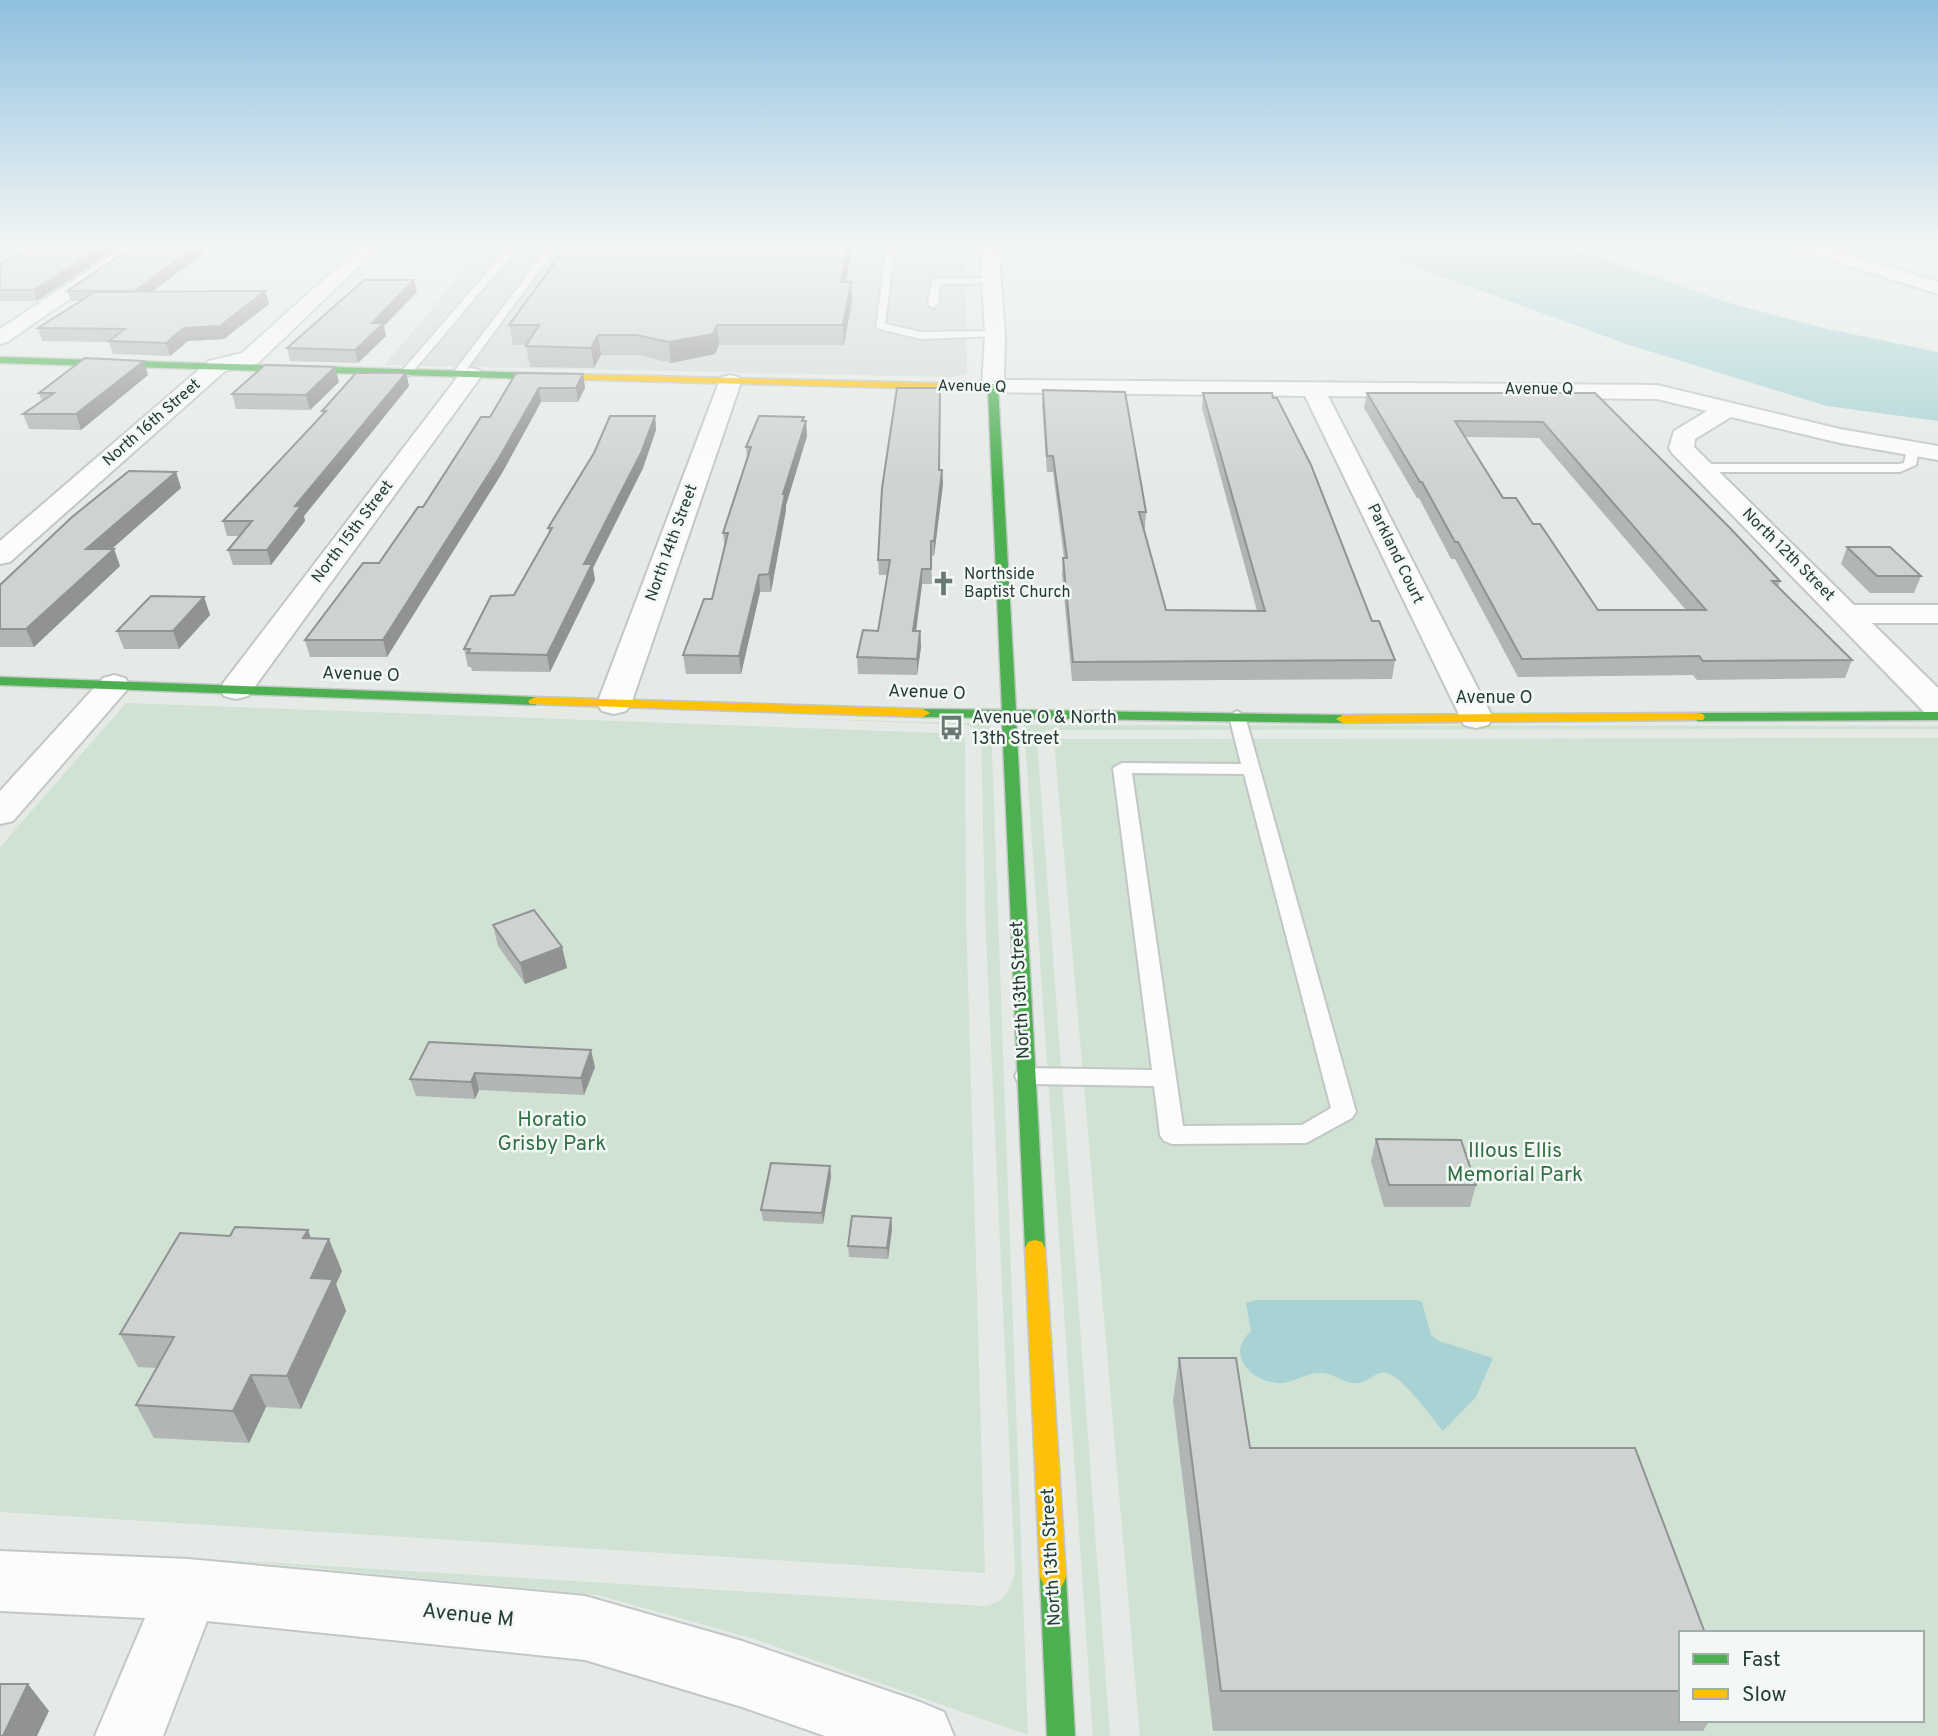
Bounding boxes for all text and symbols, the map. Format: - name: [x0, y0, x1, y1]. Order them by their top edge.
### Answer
- street label: North 16th Street: [99, 375, 205, 471]
- street label: Avenue Q: [937, 376, 1007, 398]
- street label: Avenue Q: [1505, 380, 1573, 400]
- street label: North 15th Street: [308, 477, 398, 587]
- street label: North 14th Street: [642, 482, 702, 604]
- street label: Parkland Court: [1362, 501, 1428, 607]
- street label: North 12th Street: [1737, 504, 1839, 606]
- place label: Northside Baptist Church: [964, 565, 1070, 603]
- church icon: Northside Baptist Church: [930, 570, 958, 598]
- street label: Avenue O: [322, 662, 400, 688]
- street label: Avenue O: [888, 680, 966, 706]
- street label: Avenue O: [1455, 687, 1533, 710]
- place label: Avenue O & North 13th Street: [972, 707, 1117, 751]
- bus stop icon: Avenue O & North 13th Street: [938, 714, 966, 742]
- street label: North 13th Street: [1006, 920, 1036, 1060]
- park label: Horatio Grisby Park: [498, 1107, 606, 1158]
- park label: Illous Ellis Memorial Park: [1447, 1138, 1583, 1189]
- street label: North 13th Street: [1037, 1487, 1067, 1627]
- street label: Avenue M: [421, 1598, 515, 1634]
- legend: [1679, 1631, 1924, 1722]
- text: Fast: [1742, 1647, 1781, 1674]
- text: Slow: [1742, 1682, 1787, 1709]

